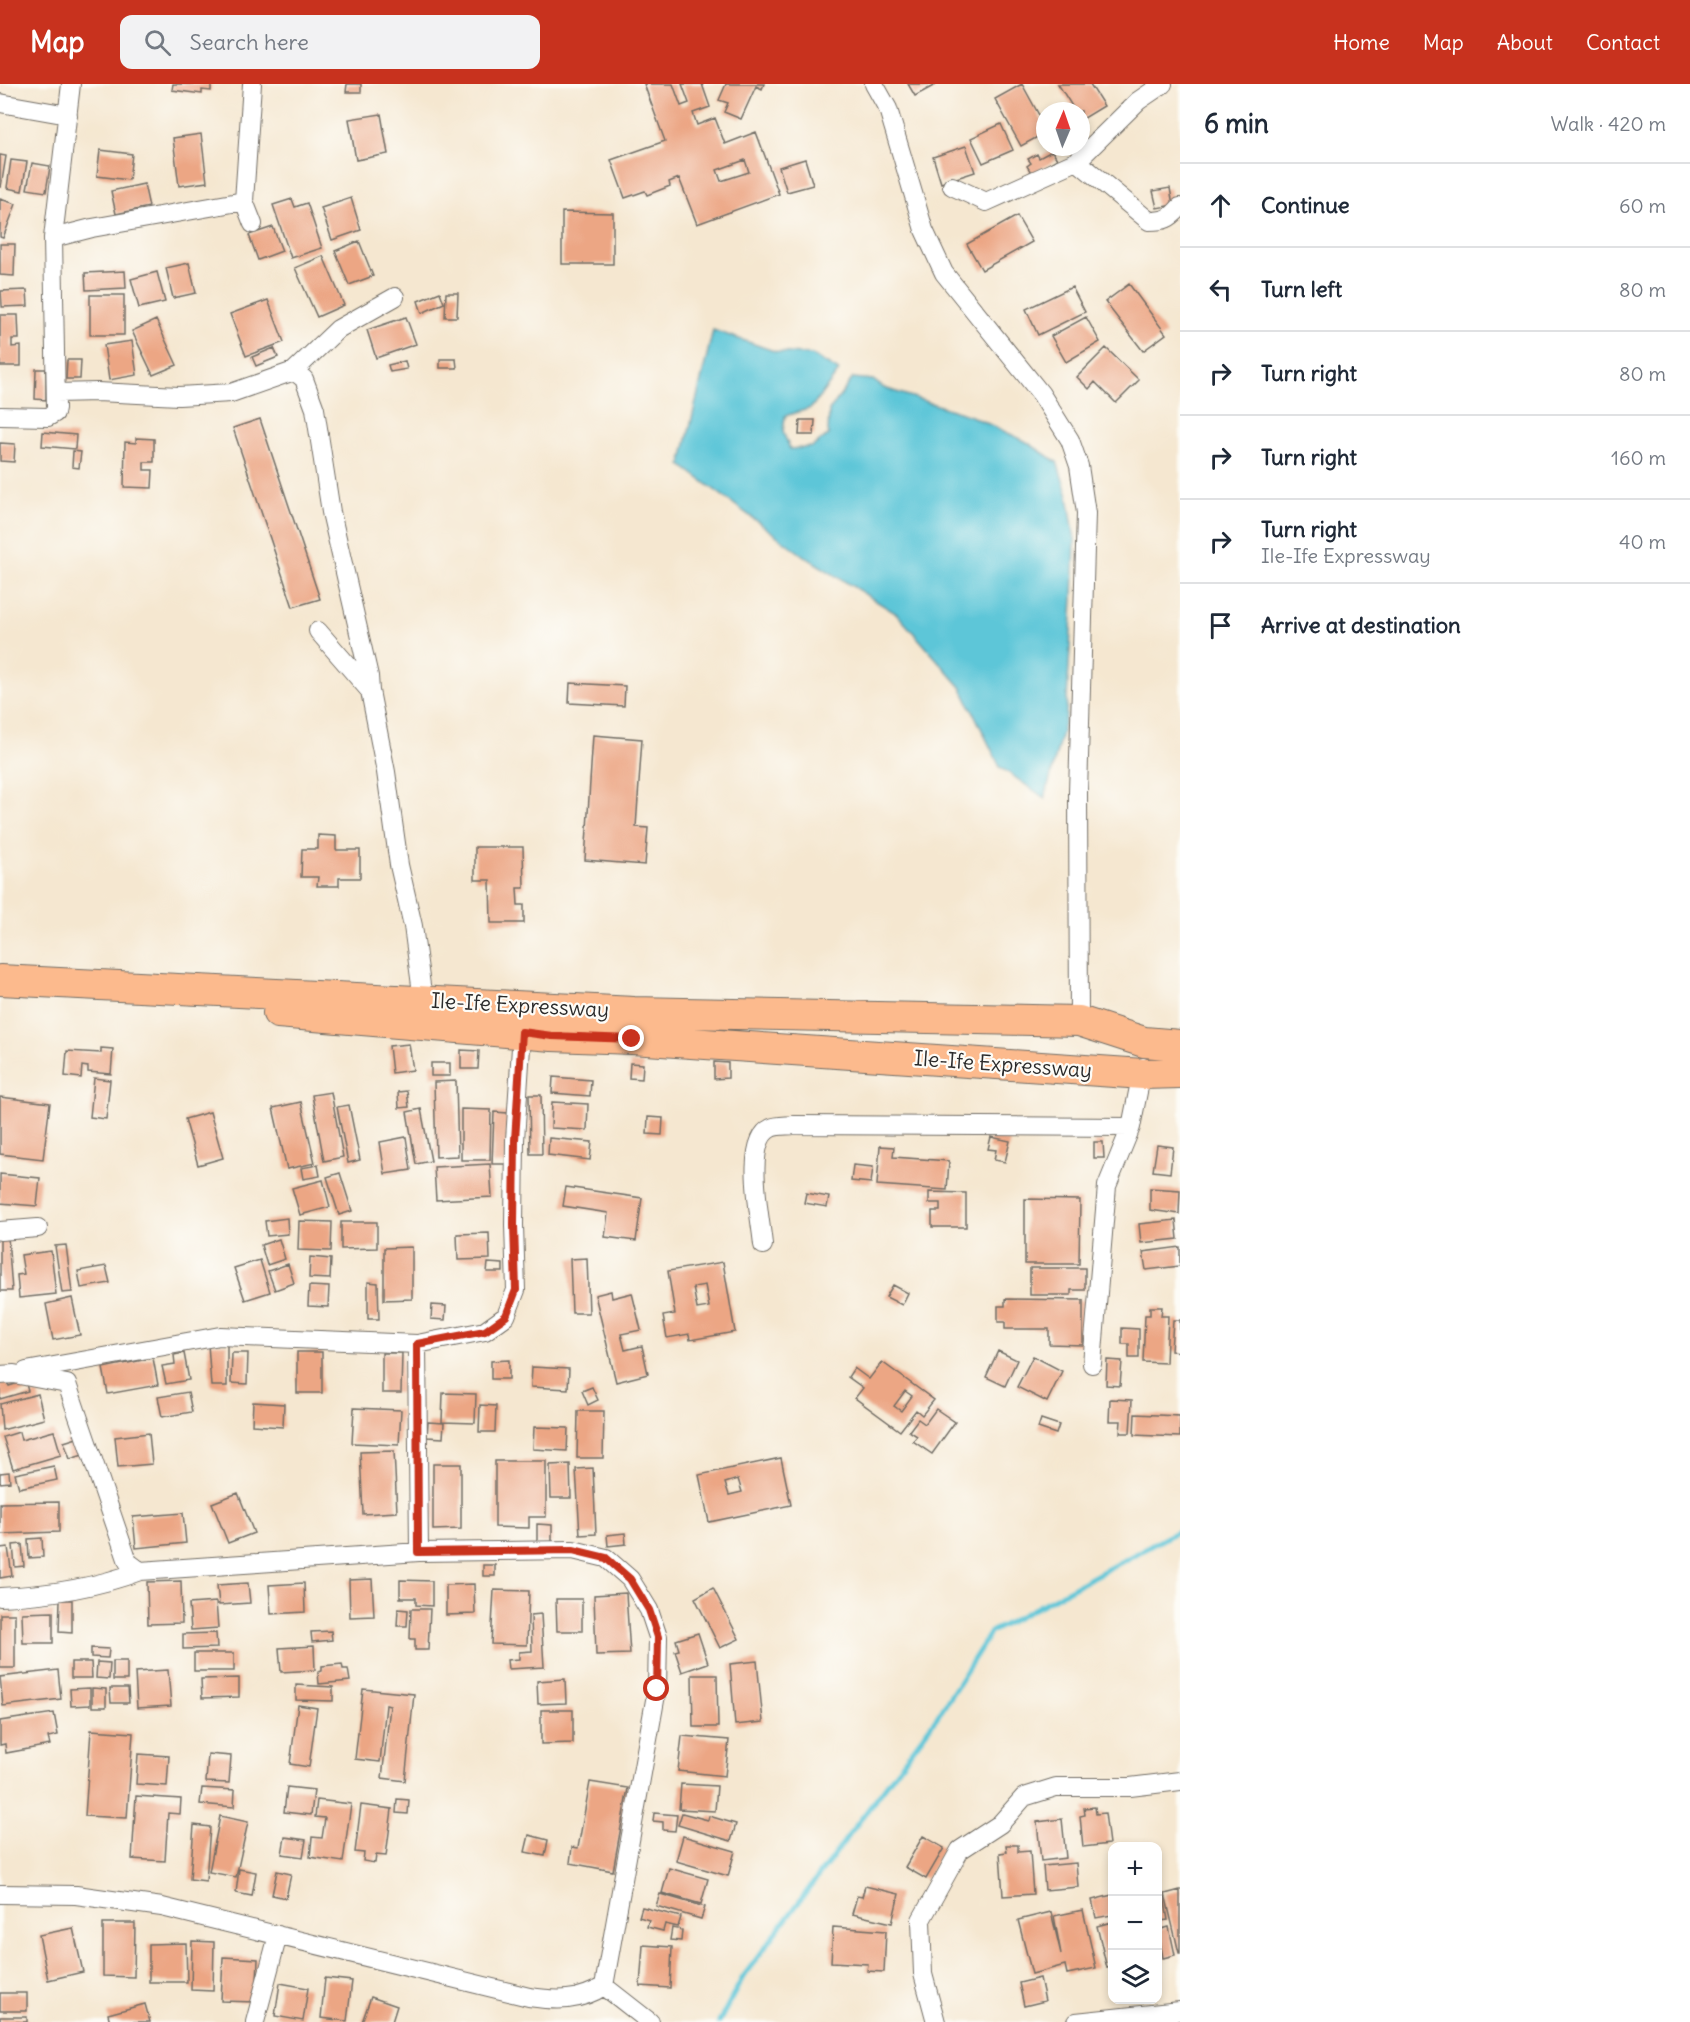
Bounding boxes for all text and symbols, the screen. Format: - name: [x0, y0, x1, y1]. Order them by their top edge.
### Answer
- search box: [120, 15, 540, 69]
- text: Map: [30, 24, 84, 60]
- icon: search: [141, 26, 174, 59]
- text: Search here: [189, 28, 309, 56]
- text: Home: [1333, 29, 1390, 56]
- text: Map: [1423, 29, 1464, 56]
- text: About: [1497, 29, 1553, 56]
- text: Contact: [1586, 29, 1660, 56]
- north arrow: [1036, 102, 1090, 156]
- text: 6 min: [1204, 107, 1269, 140]
- text: Walk · 420 m: [1550, 111, 1666, 136]
- icon: ahead: [1204, 189, 1237, 222]
- text: Continue: [1261, 191, 1350, 219]
- text: 60 m: [1619, 193, 1666, 218]
- icon: left: [1204, 273, 1237, 306]
- text: Turn left: [1261, 275, 1342, 303]
- text: 80 m: [1619, 277, 1666, 302]
- icon: right: [1204, 357, 1237, 390]
- text: Turn right: [1261, 359, 1357, 387]
- text: 80 m: [1619, 361, 1666, 386]
- icon: right: [1204, 441, 1237, 474]
- text: Turn right: [1261, 443, 1357, 471]
- text: 160 m: [1611, 445, 1666, 470]
- text: Turn right: [1261, 515, 1357, 543]
- icon: right: [1204, 525, 1237, 558]
- text: 40 m: [1619, 529, 1666, 554]
- text: Ile-Ife Expressway: [1261, 543, 1431, 568]
- icon: arrive: [1204, 609, 1237, 642]
- text: Arrive at destination: [1261, 611, 1461, 639]
- street label: Ile-Ife Expressway: [430, 987, 610, 1023]
- route end: [618, 1025, 644, 1051]
- street label: Ile-Ife Expressway: [913, 1044, 1093, 1084]
- route start: [643, 1675, 669, 1701]
- map controls: [1108, 1842, 1162, 2004]
- button: +: [1108, 1842, 1162, 1896]
- button: −: [1108, 1896, 1162, 1950]
- button: layers: [1108, 1950, 1162, 2004]

